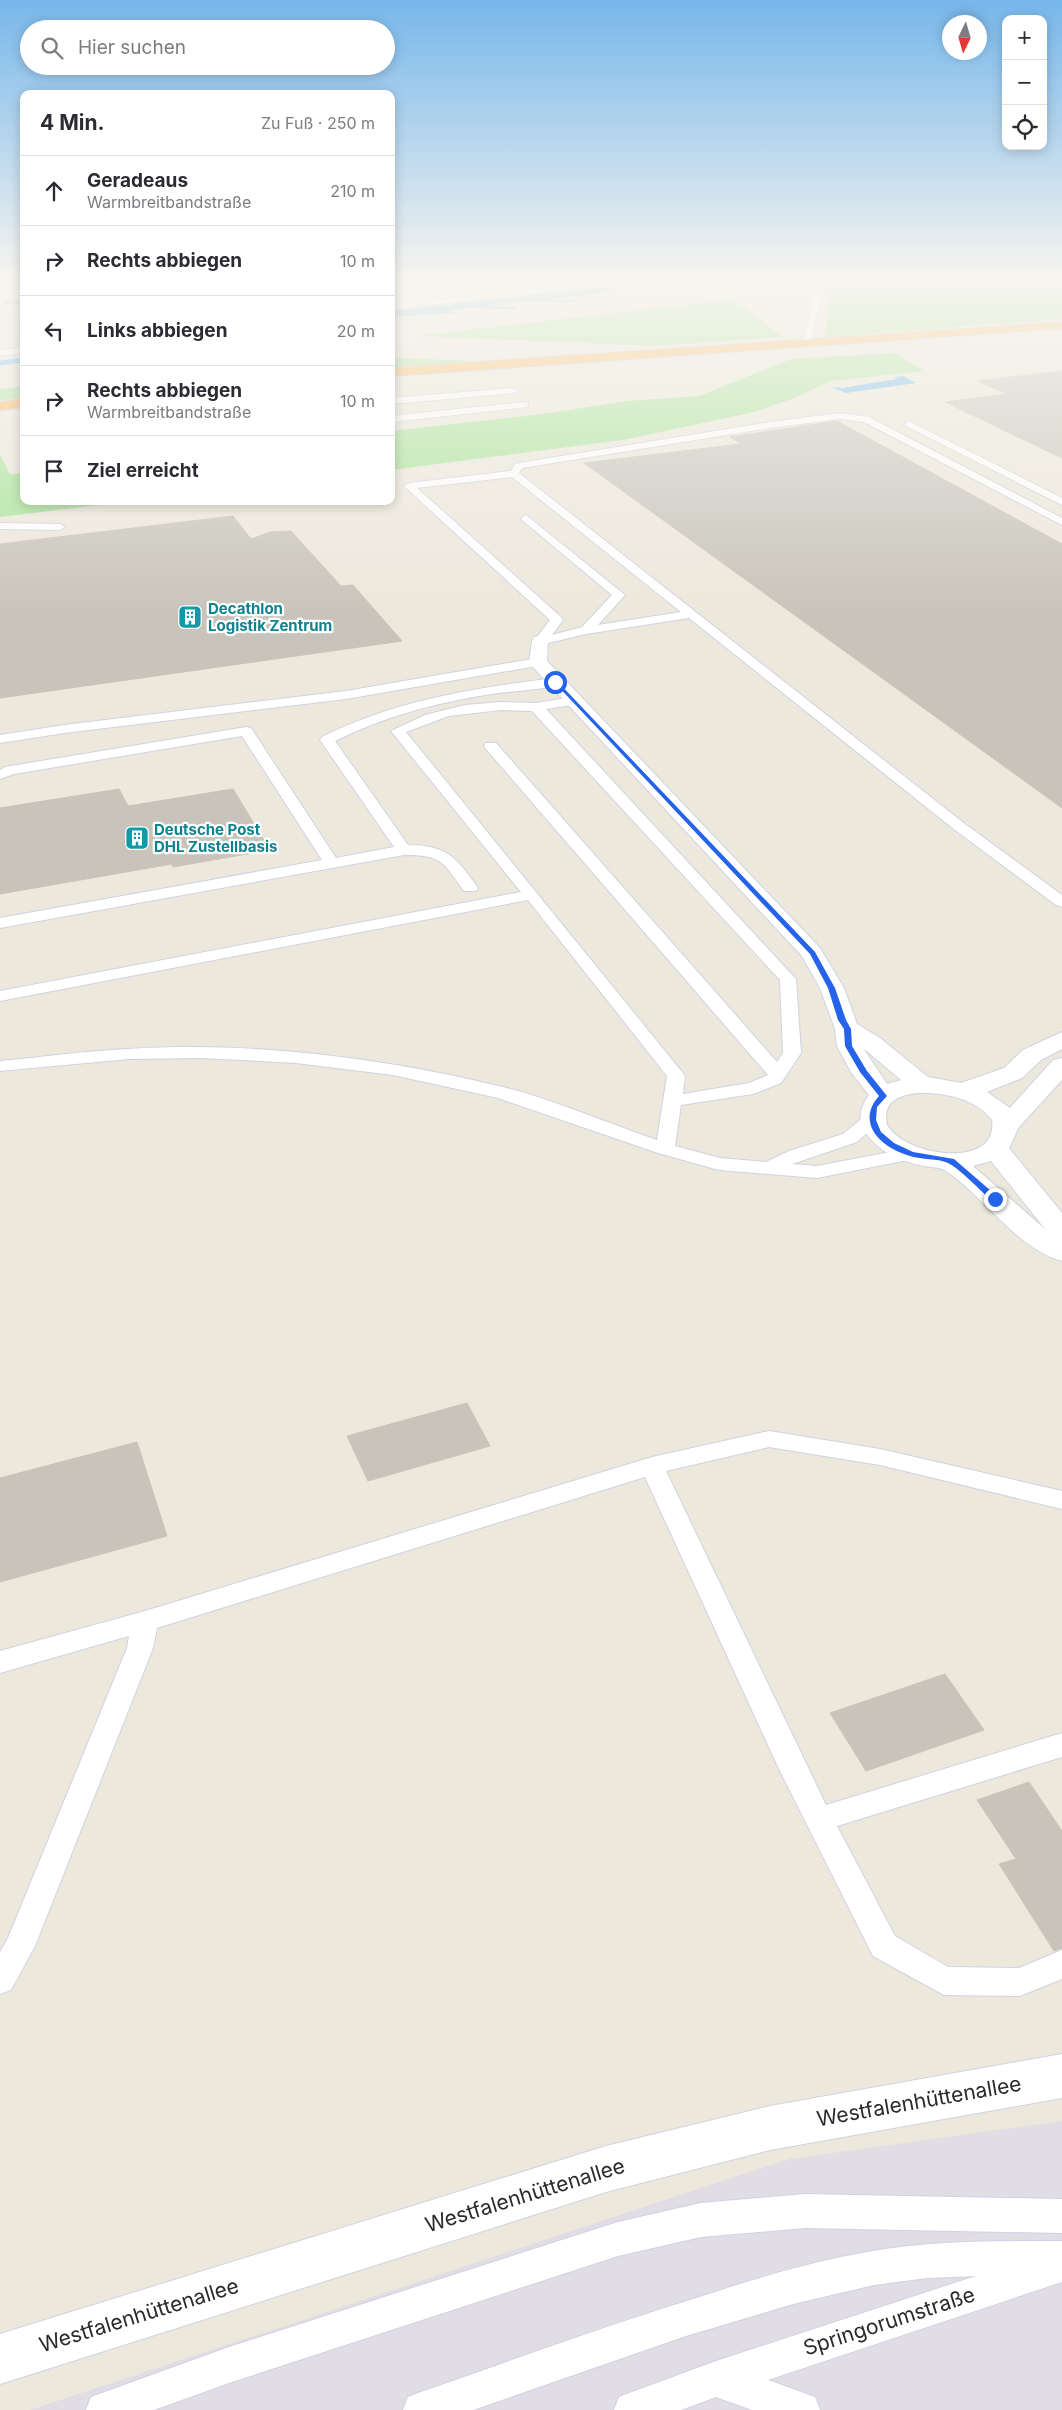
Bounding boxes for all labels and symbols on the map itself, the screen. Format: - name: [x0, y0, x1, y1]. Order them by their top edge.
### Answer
- north arrow: [942, 15, 987, 60]
- place label: Decathlon Logistik Zentrum: [208, 599, 332, 635]
- building icon: Decathlon Logistik Zentrum: [177, 604, 203, 630]
- route start: [544, 671, 567, 694]
- place label: Deutsche Post DHL Zustellbasis: [154, 820, 277, 856]
- building icon: Deutsche Post DHL Zustellbasis: [124, 825, 150, 851]
- route end: [984, 1188, 1007, 1211]
- street label: Westfalenhüttenallee: [815, 2071, 1023, 2131]
- street label: Westfalenhüttenallee: [422, 2153, 628, 2237]
- street label: Westfalenhüttenallee: [36, 2273, 242, 2357]
- street label: Springorumstraße: [800, 2281, 978, 2361]

